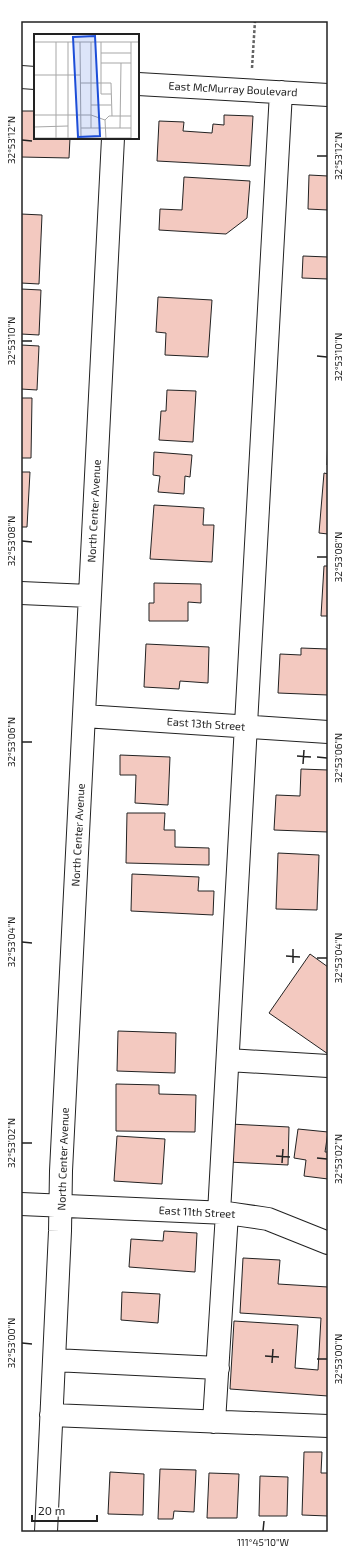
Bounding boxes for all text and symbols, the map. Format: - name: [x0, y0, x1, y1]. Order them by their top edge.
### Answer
- inset map: [34, 34, 139, 139]
- street label: East McMurray Boulevard: [168, 79, 298, 98]
- text: 32°53'12"N: [5, 116, 17, 164]
- text: 32°53'12"N: [332, 132, 344, 180]
- text: 32°53'10"N: [5, 317, 17, 365]
- text: 32°53'10"N: [332, 333, 344, 381]
- street label: North Center Avenue: [84, 459, 103, 563]
- text: 32°53'08"N: [5, 516, 17, 566]
- text: 32°53'08"N: [332, 532, 344, 582]
- street label: East 13th Street: [166, 714, 246, 733]
- text: 32°53'06"N: [5, 717, 17, 767]
- text: 32°53'06"N: [332, 733, 344, 783]
- street label: North Center Avenue: [68, 783, 87, 887]
- text: 32°53'04"N: [5, 917, 17, 967]
- text: 32°53'04"N: [332, 933, 344, 983]
- street label: North Center Avenue: [54, 1107, 71, 1211]
- text: 32°53'02"N: [5, 1118, 17, 1168]
- text: 32°53'02"N: [332, 1134, 344, 1184]
- street label: East 11th Street: [158, 1203, 236, 1220]
- text: 32°53'00"N: [5, 1318, 17, 1368]
- text: 32°53'00"N: [332, 1334, 344, 1384]
- scale bar: [32, 1497, 97, 1523]
- text: 20 m: [38, 1503, 65, 1517]
- text: 111°45'10"W: [237, 1536, 290, 1548]

